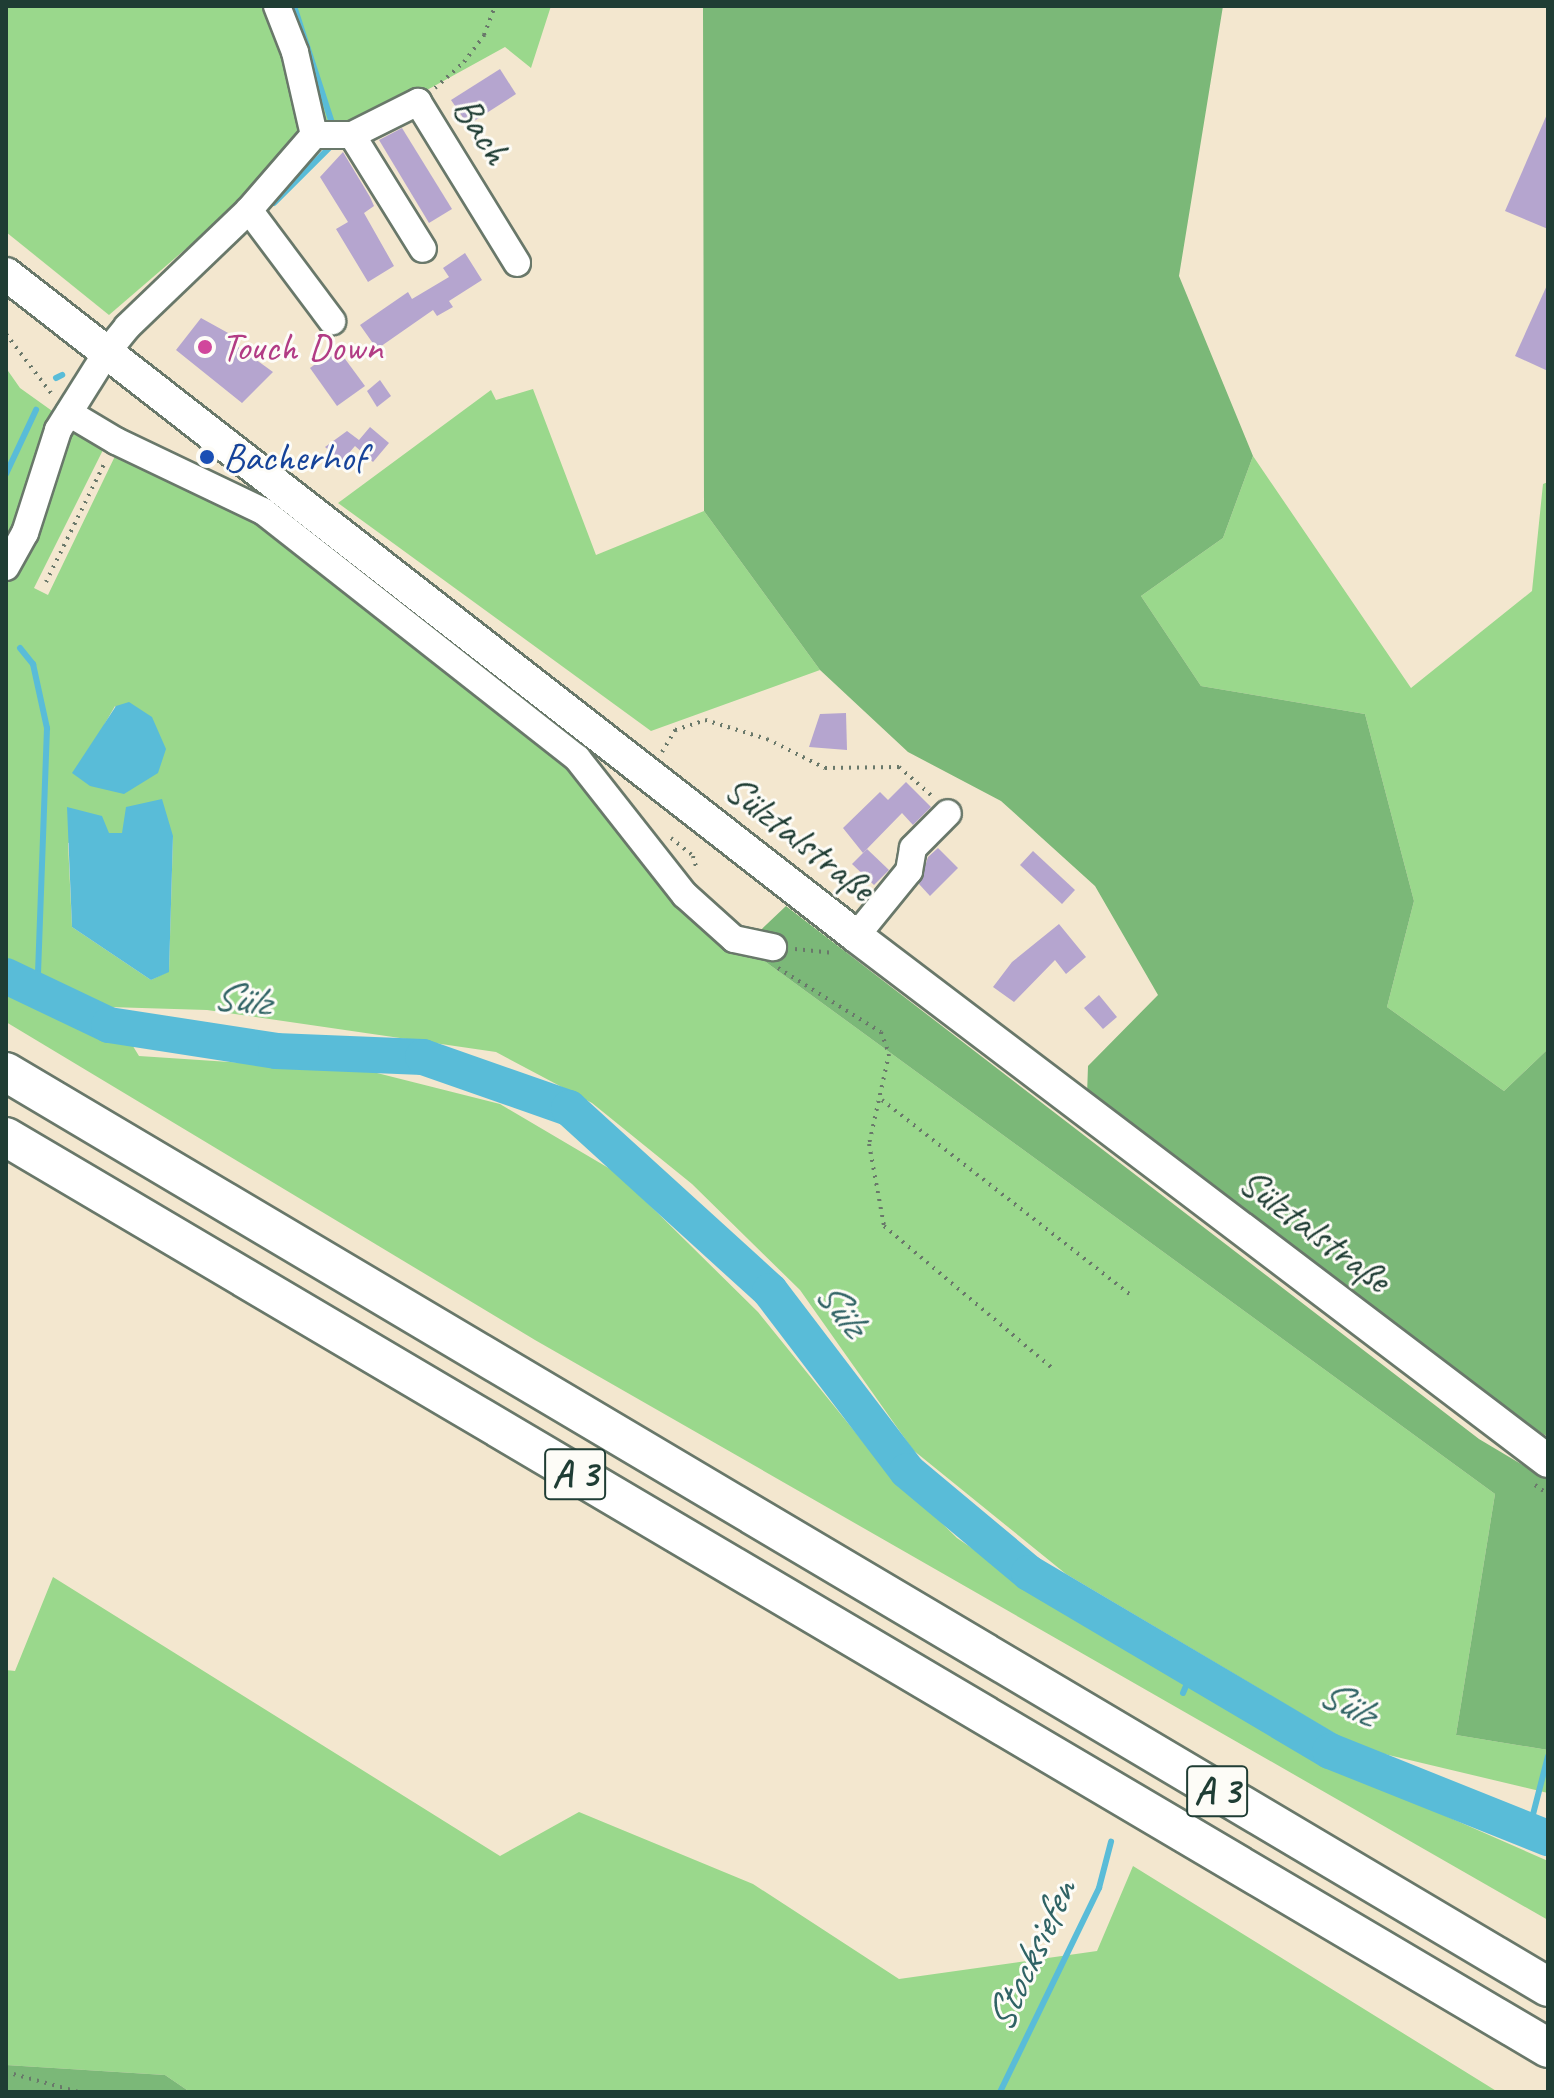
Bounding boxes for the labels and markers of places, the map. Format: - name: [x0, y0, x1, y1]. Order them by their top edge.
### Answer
- place label: Touch Down: [221, 323, 383, 371]
- marker: Touch Down: [196, 338, 214, 356]
- place label: Bacherhof: [223, 433, 365, 481]
- marker: Bacherhof: [198, 448, 216, 466]

